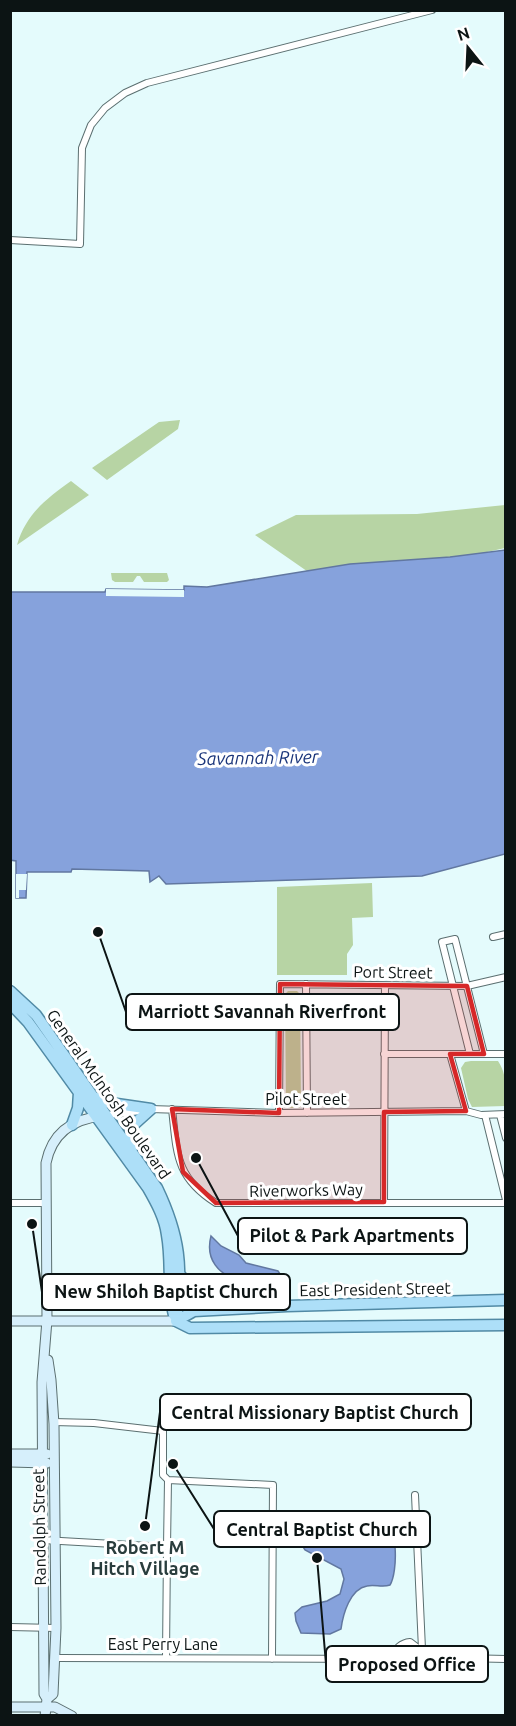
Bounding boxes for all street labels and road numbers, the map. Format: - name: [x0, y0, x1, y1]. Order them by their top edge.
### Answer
- street label: Port Street: [353, 962, 434, 982]
- street label: General McIntosh Boulevard: [44, 1006, 174, 1182]
- street label: Pilot Street: [265, 1090, 348, 1108]
- street label: Riverworks Way: [249, 1180, 363, 1200]
- street label: East President Street: [299, 1279, 452, 1299]
- street label: Randolph Street: [29, 1468, 49, 1586]
- street label: East Perry Lane: [108, 1635, 218, 1653]

